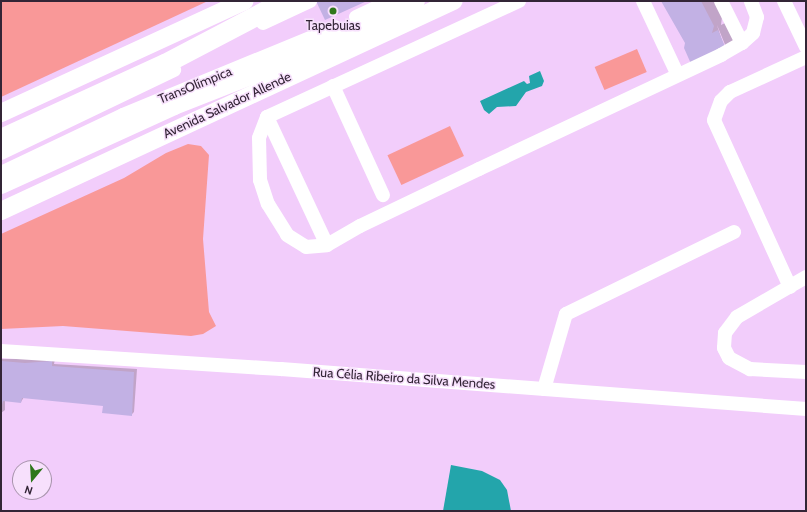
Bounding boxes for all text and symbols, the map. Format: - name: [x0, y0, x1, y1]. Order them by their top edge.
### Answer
- marker: Tapebuias: [328, 6, 338, 16]
- place label: Tapebuias: [306, 17, 360, 33]
- street label: TransOlímpica: [156, 63, 234, 107]
- street label: Avenida Salvador Allende: [161, 68, 293, 142]
- street label: Rua Célia Ribeiro da Silva Mendes: [312, 364, 496, 392]
- north arrow: [12, 460, 52, 500]
- text: N: [23, 483, 34, 498]

